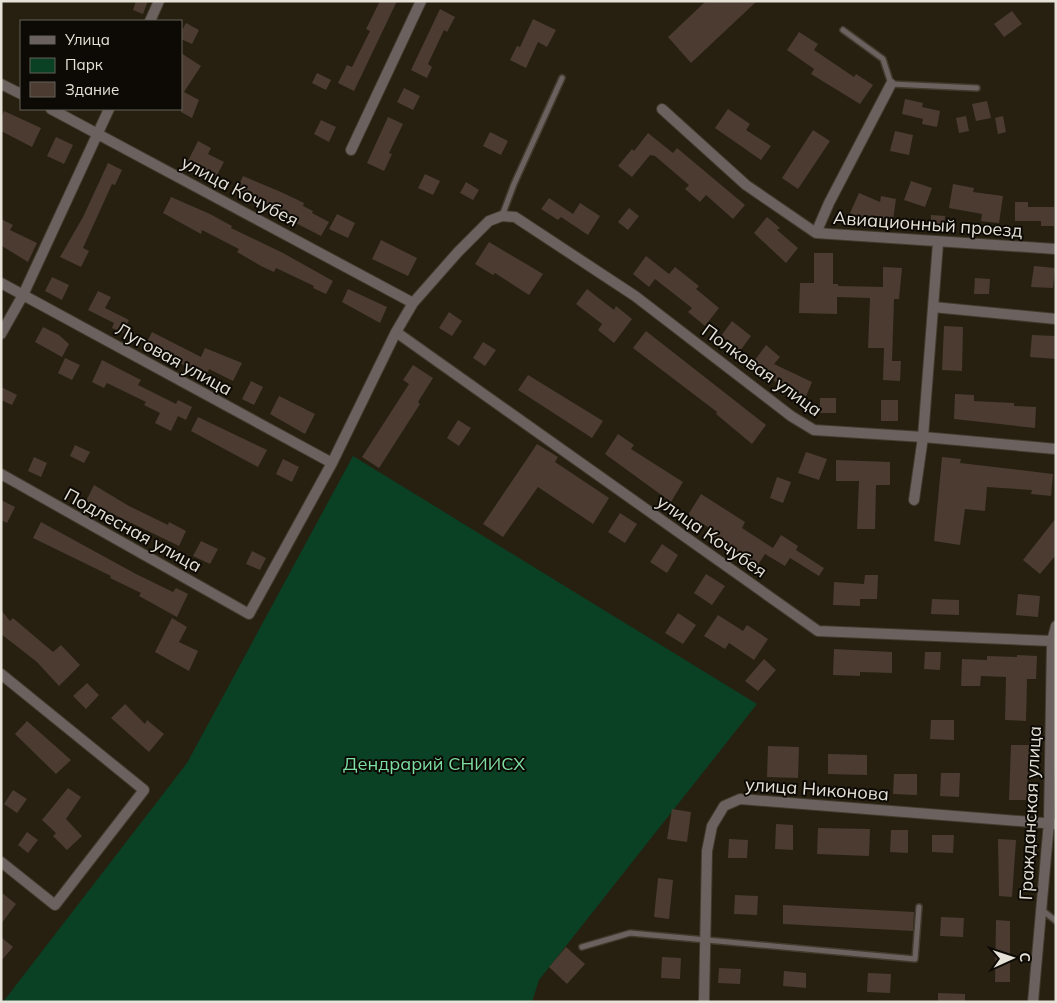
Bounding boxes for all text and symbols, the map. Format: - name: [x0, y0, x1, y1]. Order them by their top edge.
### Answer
- legend: [20, 20, 182, 110]
- text: Улица: [64, 30, 110, 49]
- text: Парк: [65, 55, 104, 74]
- text: Здание: [65, 80, 119, 99]
- street label: улица Кочубея: [177, 150, 303, 232]
- street label: Авиационный проезд: [832, 206, 1024, 242]
- street label: Луговая улица: [112, 317, 236, 401]
- street label: Полковая улица: [697, 319, 827, 421]
- street label: Подлесная улица: [60, 483, 206, 577]
- street label: улица Кочубея: [652, 489, 772, 583]
- street label: Гражданская улица: [1014, 725, 1046, 901]
- park label: Дендрарий СНИИСХ: [343, 752, 525, 775]
- street label: улица Никонова: [744, 773, 890, 805]
- north arrow: [987, 933, 1037, 983]
- text: С: [1016, 952, 1034, 963]

